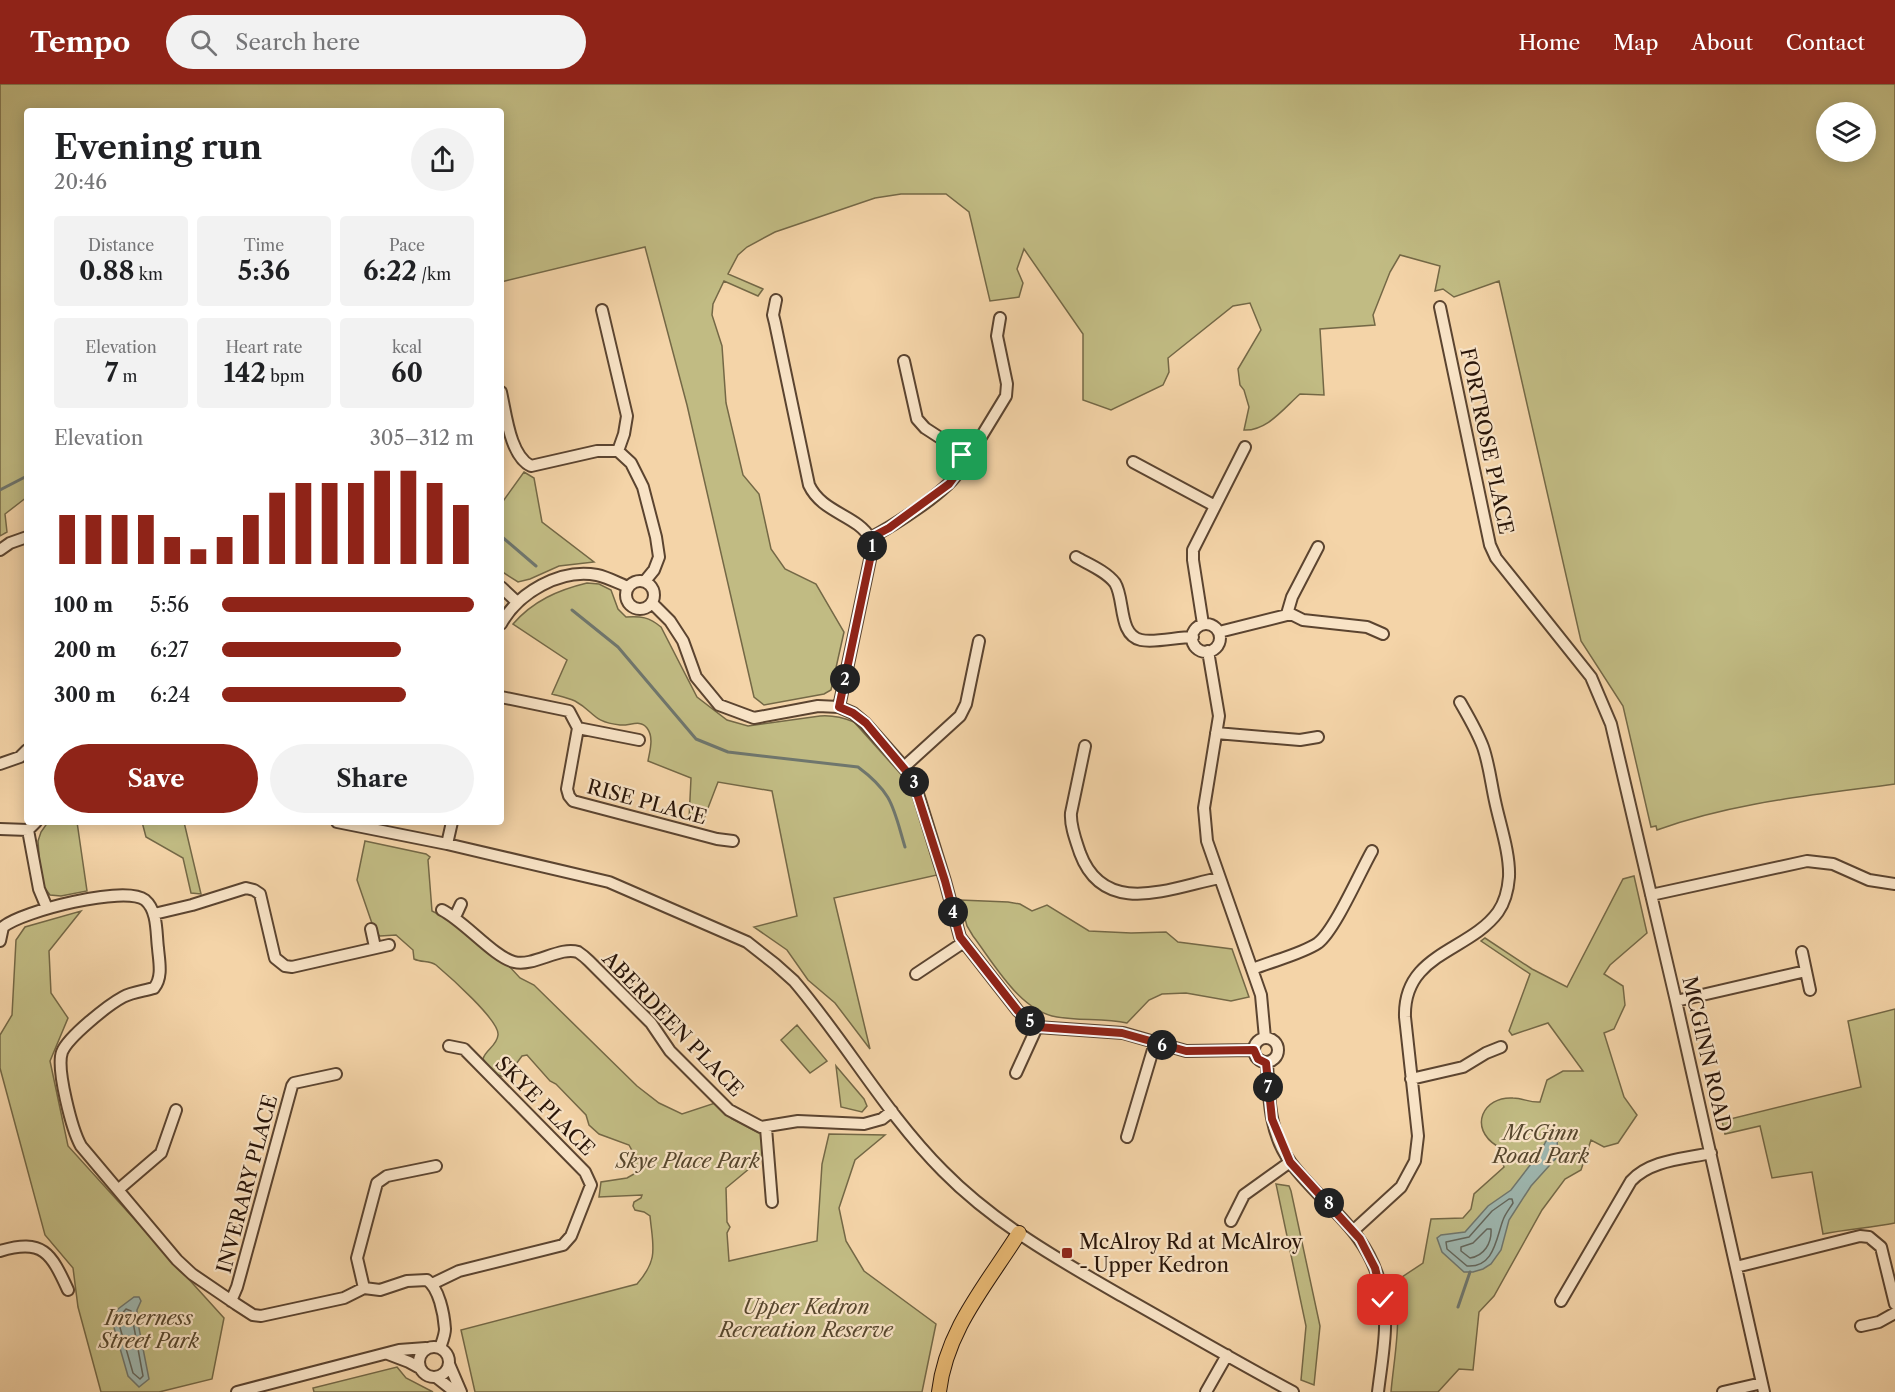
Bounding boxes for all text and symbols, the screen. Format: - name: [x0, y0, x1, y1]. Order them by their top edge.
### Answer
- search box: [166, 15, 586, 69]
- text: Tempo: [30, 25, 130, 59]
- icon: search: [187, 26, 220, 59]
- text: Search here: [235, 29, 360, 56]
- text: Home: [1519, 30, 1580, 55]
- text: Map: [1613, 30, 1658, 55]
- text: About: [1691, 30, 1753, 55]
- text: Contact: [1786, 30, 1865, 55]
- map controls: [1816, 102, 1876, 162]
- button: layers: [1816, 102, 1876, 162]
- text: Evening run: [54, 127, 262, 168]
- button: share: [411, 128, 474, 191]
- text: 20:46: [54, 170, 107, 194]
- text: Distance: [88, 235, 154, 255]
- text: Time: [244, 235, 284, 255]
- text: Pace: [389, 235, 425, 255]
- text: 0.88: [79, 255, 135, 287]
- text: 5:36: [238, 255, 290, 287]
- text: 6:22: [363, 255, 417, 287]
- text: km: [135, 264, 163, 284]
- text: /km: [417, 264, 451, 284]
- text: Elevation: [85, 337, 157, 357]
- text: Heart rate: [225, 337, 303, 357]
- text: kcal: [392, 337, 422, 357]
- street label: FORTROSE PLACE: [1455, 345, 1519, 537]
- text: 7: [105, 357, 118, 389]
- text: 142: [223, 357, 266, 389]
- text: 60: [391, 357, 423, 389]
- text: m: [118, 366, 137, 386]
- text: bpm: [266, 366, 305, 386]
- text: Elevation: [54, 426, 143, 450]
- text: 305–312 m: [370, 426, 474, 450]
- pin: [936, 429, 987, 480]
- icon: arrive: [945, 438, 978, 471]
- pin: 1: [857, 531, 887, 561]
- text: 1: [868, 536, 876, 556]
- text: 100 m: [54, 593, 113, 617]
- text: 5:56: [150, 593, 189, 617]
- text: 200 m: [54, 638, 116, 662]
- text: 6:27: [150, 638, 189, 662]
- pin: 2: [830, 664, 860, 694]
- text: 2: [840, 669, 850, 689]
- text: 300 m: [54, 683, 116, 707]
- text: 6:24: [150, 683, 190, 707]
- button: Save: [54, 744, 258, 813]
- button: Share: [270, 744, 474, 813]
- pin: 3: [899, 767, 929, 797]
- text: 3: [909, 772, 919, 792]
- street label: RISE PLACE: [585, 775, 709, 829]
- pin: 4: [938, 897, 968, 927]
- text: 4: [948, 902, 958, 922]
- street label: ABERDEEN PLACE: [597, 946, 748, 1101]
- street label: MCGINN ROAD: [1677, 974, 1737, 1134]
- pin: 5: [1015, 1006, 1045, 1036]
- text: 5: [1026, 1011, 1034, 1031]
- pin: 6: [1147, 1030, 1177, 1060]
- text: 6: [1157, 1035, 1167, 1055]
- street label: SKYE PLACE: [490, 1051, 600, 1161]
- pin: 7: [1253, 1072, 1283, 1102]
- text: 7: [1264, 1077, 1272, 1097]
- street label: INVERARY PLACE: [212, 1092, 282, 1276]
- park label: McGinn Road Park: [1491, 1121, 1590, 1168]
- park label: Skye Place Park: [615, 1149, 760, 1173]
- pin: 8: [1314, 1188, 1344, 1218]
- text: 8: [1324, 1193, 1334, 1213]
- place label: McAlroy Rd at McAlroy - Upper Kedron: [1079, 1230, 1304, 1277]
- marker: McAlroy Rd at McAlroy - Upper Kedron: [1060, 1246, 1074, 1260]
- pin: [1357, 1274, 1408, 1325]
- icon: check: [1366, 1283, 1399, 1316]
- park label: Upper Kedron Recreation Reserve: [717, 1295, 894, 1342]
- park label: Inverness Street Park: [98, 1306, 200, 1353]

